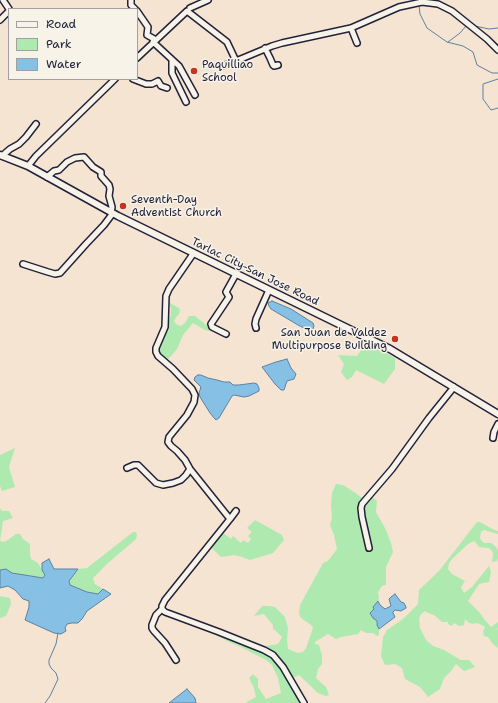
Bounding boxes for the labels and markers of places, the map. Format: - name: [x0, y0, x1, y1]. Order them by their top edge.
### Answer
- place label: Paquilliao School: [202, 58, 253, 84]
- marker: Paquilliao School: [189, 66, 199, 76]
- place label: Seventh-Day Adventist Church: [131, 193, 222, 219]
- marker: Seventh-Day Adventist Church: [118, 201, 128, 211]
- place label: San Juan de Valdez Multipurpose Building: [272, 326, 387, 352]
- marker: San Juan de Valdez Multipurpose Building: [390, 334, 400, 344]

